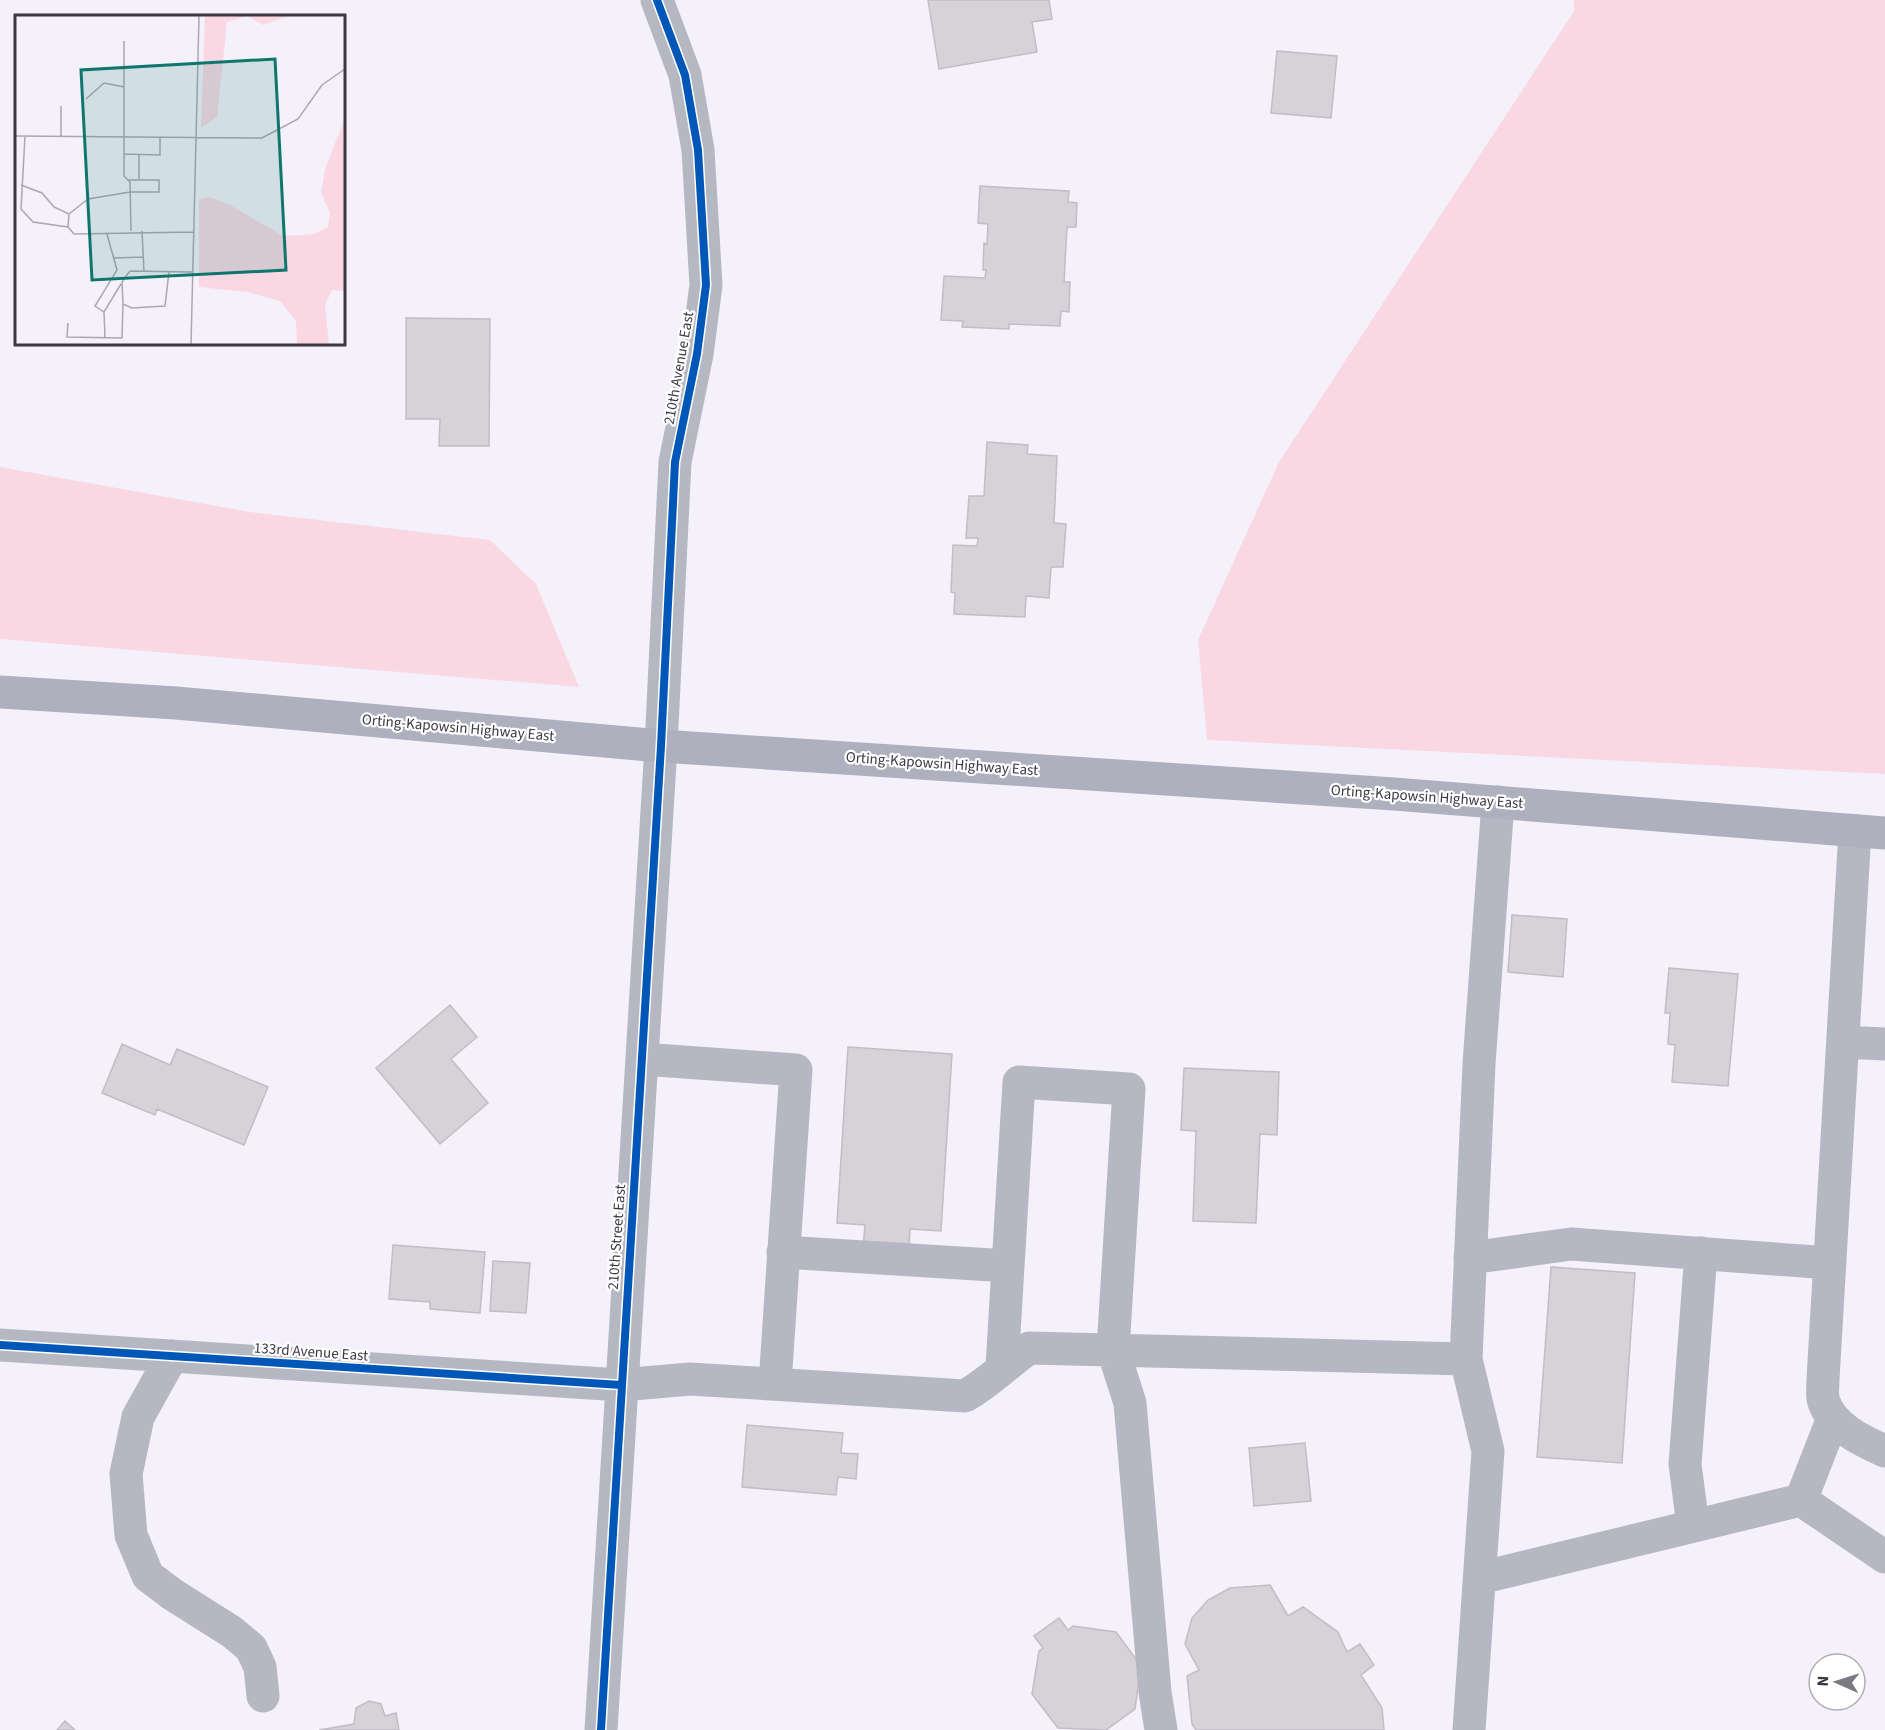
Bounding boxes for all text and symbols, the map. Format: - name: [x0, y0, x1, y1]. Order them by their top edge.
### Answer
- inset map: [15, 15, 345, 345]
- street label: 210th Avenue East: [659, 310, 699, 426]
- street label: Orting-Kapowsin Highway East: [361, 709, 555, 747]
- street label: Orting-Kapowsin Highway East: [845, 747, 1039, 781]
- street label: Orting-Kapowsin Highway East: [1330, 780, 1524, 814]
- street label: 210th Street East: [603, 1184, 631, 1290]
- street label: 133rd Avenue East: [253, 1338, 369, 1366]
- north arrow: [1807, 1652, 1867, 1712]
- text: N: [1812, 1675, 1834, 1687]

